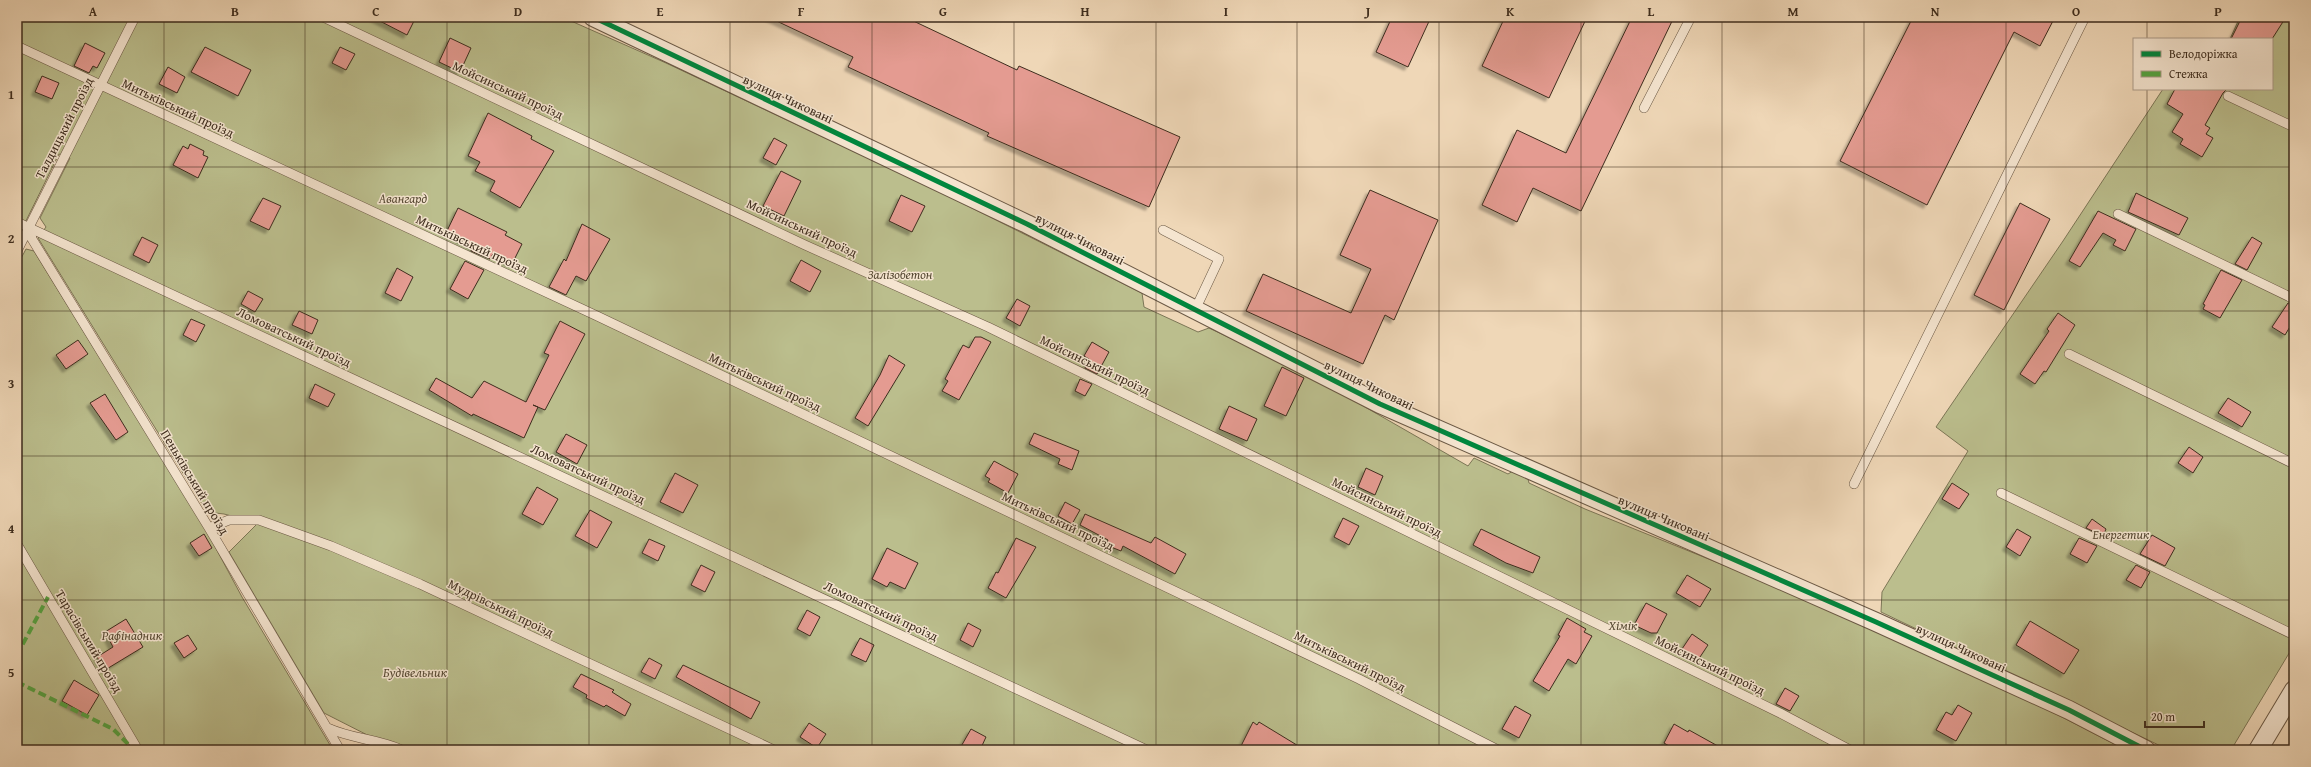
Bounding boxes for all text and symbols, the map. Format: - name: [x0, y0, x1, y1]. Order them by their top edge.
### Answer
- text: A: [89, 2, 98, 21]
- text: B: [231, 2, 239, 21]
- text: C: [372, 2, 380, 21]
- text: D: [514, 2, 522, 21]
- text: E: [657, 2, 664, 21]
- text: F: [798, 2, 805, 21]
- text: G: [939, 2, 947, 21]
- text: H: [1080, 2, 1090, 21]
- text: I: [1224, 2, 1228, 21]
- text: J: [1364, 2, 1371, 21]
- text: K: [1506, 2, 1515, 21]
- text: L: [1648, 2, 1655, 21]
- text: M: [1787, 2, 1799, 21]
- text: N: [1931, 2, 1940, 21]
- text: O: [2072, 2, 2080, 21]
- text: P: [2214, 2, 2222, 21]
- legend: [2133, 38, 2273, 90]
- text: Велодоріжка: [2169, 45, 2238, 62]
- street label: Мойсинський проїзд: [449, 56, 567, 124]
- text: Стежка: [2169, 65, 2208, 82]
- street label: вулиця Чиковані: [740, 70, 837, 128]
- street label: Талдицький проїзд: [30, 74, 98, 182]
- street label: Митьківський проїзд: [119, 74, 237, 142]
- text: 1: [8, 85, 14, 104]
- park label: Авангард: [378, 189, 428, 208]
- street label: Мойсинський проїзд: [743, 194, 861, 262]
- street label: вулиця Чиковані: [1032, 208, 1128, 270]
- street label: Митьківський проїзд: [413, 210, 531, 278]
- text: 2: [8, 229, 15, 248]
- park label: Залізобетон: [867, 265, 933, 284]
- street label: Ломоватський проїзд: [234, 302, 354, 372]
- street label: Мойсинський проїзд: [1037, 330, 1153, 400]
- street label: Митьківський проїзд: [706, 348, 824, 416]
- street label: вулиця Чиковані: [1321, 355, 1417, 415]
- text: 3: [8, 374, 14, 393]
- street label: Пеньківський проїзд: [156, 426, 234, 538]
- street label: Ломоватський проїзд: [528, 439, 648, 509]
- street label: Мойсинський проїзд: [1329, 472, 1445, 542]
- street label: Митьківський проїзд: [999, 487, 1117, 555]
- street label: вулиця Чиковані: [1615, 490, 1713, 546]
- text: 4: [8, 519, 15, 538]
- park label: Енергетик: [2091, 525, 2150, 544]
- street label: Мудрівський проїзд: [445, 574, 557, 642]
- street label: Ломоватський проїзд: [821, 576, 941, 646]
- street label: Тарасівський проїзд: [51, 586, 127, 696]
- park label: Хімік: [1607, 616, 1638, 635]
- street label: вулиця Чиковані: [1913, 619, 2010, 677]
- park label: Рафінадник: [101, 626, 163, 645]
- street label: Митьківський проїзд: [1291, 626, 1409, 696]
- street label: Мойсинський проїзд: [1652, 630, 1768, 700]
- text: 5: [8, 663, 15, 682]
- park label: Будівельник: [383, 663, 448, 682]
- scale bar: [2145, 703, 2204, 729]
- text: 20 m: [2151, 708, 2175, 725]

